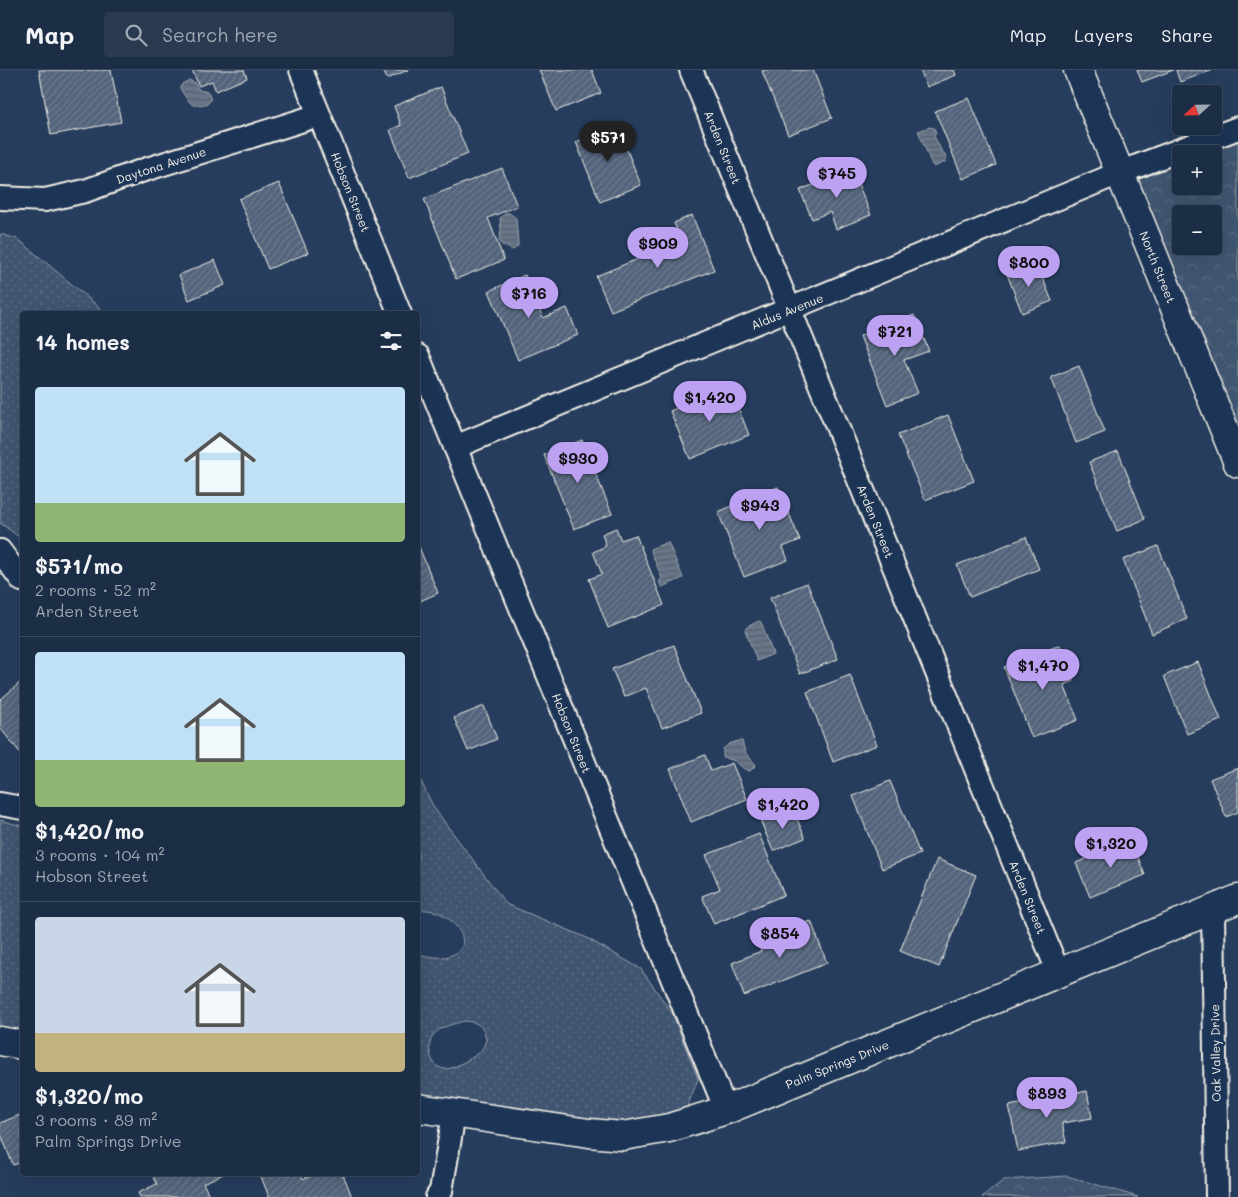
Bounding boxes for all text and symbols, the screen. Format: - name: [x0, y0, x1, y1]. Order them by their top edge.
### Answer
- search box: [104, 12, 454, 57]
- text: Map: [25, 19, 74, 50]
- icon: search: [122, 21, 150, 49]
- text: Search here: [162, 22, 278, 47]
- text: Map: [1010, 23, 1046, 47]
- text: Layers: [1074, 23, 1133, 47]
- text: Share: [1161, 23, 1213, 47]
- north arrow: [1172, 85, 1222, 135]
- map controls: [1172, 85, 1222, 255]
- street label: Arden Street: [701, 108, 745, 186]
- pin: $571: [578, 121, 638, 163]
- text: $571: [590, 126, 626, 147]
- street label: Daytona Avenue: [114, 143, 208, 187]
- button: +: [1172, 145, 1222, 195]
- street label: Hobson Street: [328, 150, 374, 234]
- pin: $745: [807, 156, 867, 199]
- text: $745: [818, 162, 856, 183]
- button: −: [1172, 205, 1222, 255]
- pin: $909: [628, 226, 688, 269]
- street label: North Street: [1136, 229, 1180, 305]
- text: $909: [638, 232, 678, 253]
- pin: $800: [999, 246, 1059, 288]
- text: $800: [1009, 251, 1049, 272]
- pin: $716: [499, 276, 559, 319]
- text: $716: [511, 282, 547, 303]
- street label: Aldus Avenue: [748, 289, 826, 333]
- pin: $721: [865, 314, 925, 357]
- text: $721: [878, 320, 912, 341]
- icon: filters: [377, 327, 405, 355]
- text: 14 homes: [35, 328, 130, 355]
- pin: $1,420: [669, 380, 751, 423]
- text: $1,420: [684, 386, 736, 407]
- icon: home: [175, 419, 265, 509]
- pin: $930: [548, 442, 608, 484]
- text: $930: [558, 447, 598, 468]
- street label: Arden Street: [854, 482, 898, 560]
- pin: $943: [730, 488, 790, 531]
- text: $943: [740, 494, 780, 515]
- text: $571/mo: [35, 552, 123, 579]
- text: 2 rooms · 52 m²: [35, 579, 156, 600]
- text: Arden Street: [35, 600, 139, 621]
- pin: $1,470: [1002, 648, 1084, 691]
- text: $1,470: [1017, 654, 1069, 675]
- icon: home: [175, 685, 265, 775]
- street label: Hobson Street: [549, 691, 595, 775]
- pin: $1,420: [742, 788, 824, 830]
- text: $1,420: [757, 793, 809, 814]
- text: $1,420/mo: [35, 817, 144, 844]
- pin: $1,320: [1070, 826, 1152, 869]
- text: $1,320: [1086, 832, 1136, 853]
- text: 3 rooms · 104 m²: [35, 844, 165, 865]
- street label: Arden Street: [1006, 858, 1050, 936]
- text: Hobson Street: [35, 865, 148, 886]
- pin: $854: [750, 916, 810, 959]
- text: $854: [760, 922, 800, 943]
- icon: home: [175, 950, 265, 1040]
- street label: Oak Valley Drive: [1206, 1004, 1224, 1102]
- street label: Palm Springs Drive: [783, 1036, 891, 1092]
- pin: $893: [1017, 1076, 1077, 1119]
- text: $1,320/mo: [35, 1082, 143, 1109]
- text: $893: [1027, 1082, 1067, 1103]
- text: 3 rooms · 89 m²: [35, 1109, 157, 1130]
- text: Palm Springs Drive: [35, 1130, 182, 1151]

